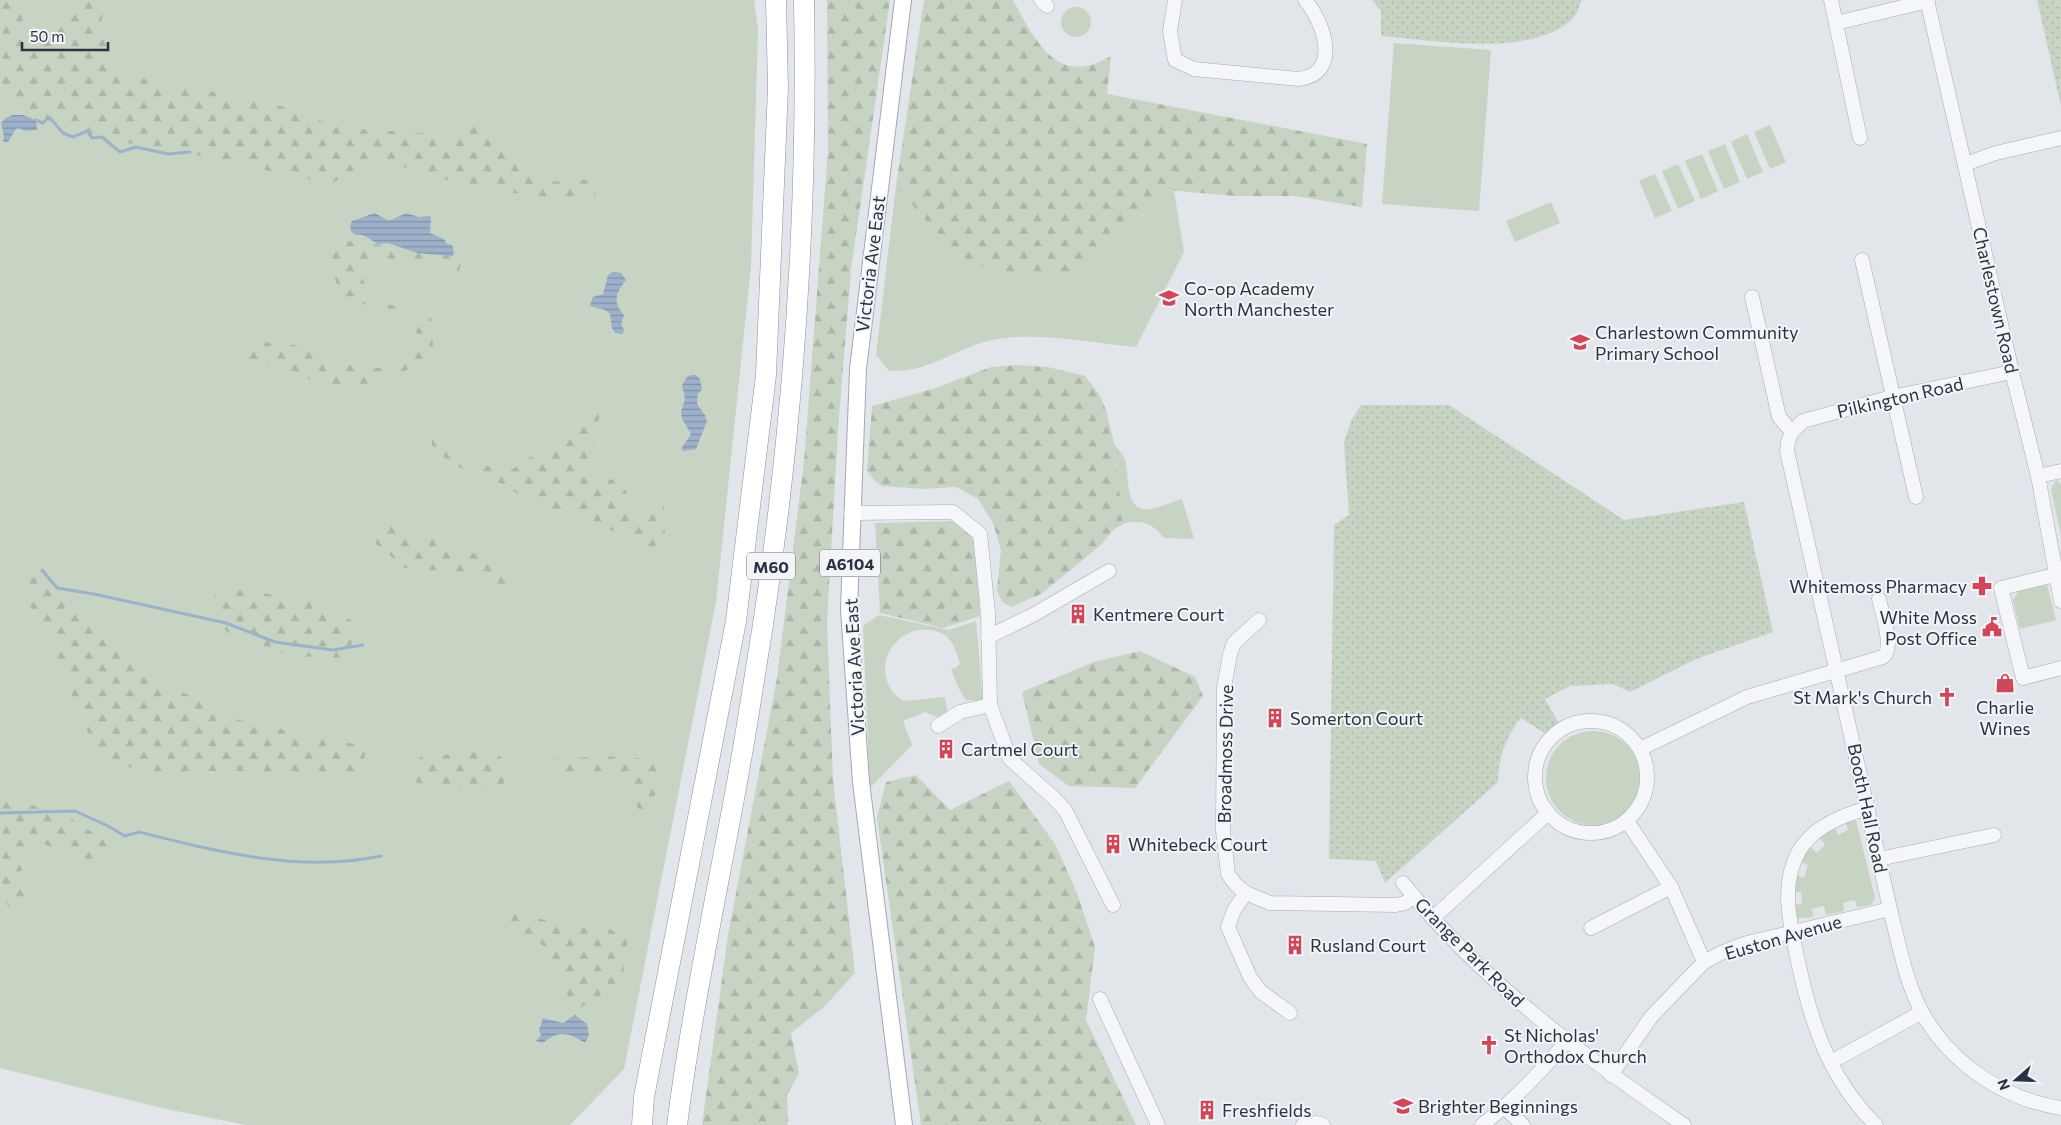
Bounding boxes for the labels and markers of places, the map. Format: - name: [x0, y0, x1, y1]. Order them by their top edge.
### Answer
- place label: Co-op Academy North Manchester: [1184, 277, 1334, 320]
- school or university icon: Co-op Academy North Manchester: [1158, 287, 1180, 309]
- place label: Charlestown Community Primary School: [1595, 321, 1799, 364]
- school or university icon: Charlestown Community Primary School: [1569, 331, 1591, 353]
- place label: Whitemoss Pharmacy: [1789, 575, 1967, 597]
- pharmacy icon: Whitemoss Pharmacy: [1971, 575, 1993, 597]
- building icon: Kentmere Court: [1067, 603, 1089, 625]
- place label: Kentmere Court: [1093, 603, 1224, 625]
- place label: White Moss Post Office: [1879, 606, 1977, 649]
- public building icon: White Moss Post Office: [1981, 616, 2003, 638]
- shop icon: Charlie Wines: [1994, 672, 2016, 694]
- place label: St Mark's Church: [1793, 686, 1932, 708]
- church icon: St Mark's Church: [1936, 686, 1958, 708]
- place label: Charlie Wines: [1976, 696, 2034, 739]
- building icon: Somerton Court: [1264, 707, 1286, 729]
- place label: Somerton Court: [1290, 707, 1423, 729]
- building icon: Cartmel Court: [935, 738, 957, 760]
- place label: Cartmel Court: [961, 738, 1078, 760]
- building icon: Whitebeck Court: [1102, 833, 1124, 855]
- place label: Whitebeck Court: [1128, 833, 1268, 855]
- building icon: Rusland Court: [1284, 934, 1306, 956]
- place label: Rusland Court: [1310, 934, 1426, 956]
- place label: St Nicholas' Orthodox Church: [1504, 1024, 1647, 1067]
- church icon: St Nicholas' Orthodox Church: [1478, 1034, 1500, 1056]
- school or university icon: Brighter Beginnings: [1392, 1095, 1414, 1117]
- place label: Brighter Beginnings: [1418, 1095, 1578, 1117]
- building icon: Freshfields: [1196, 1099, 1218, 1121]
- place label: Freshfields: [1222, 1099, 1311, 1121]

